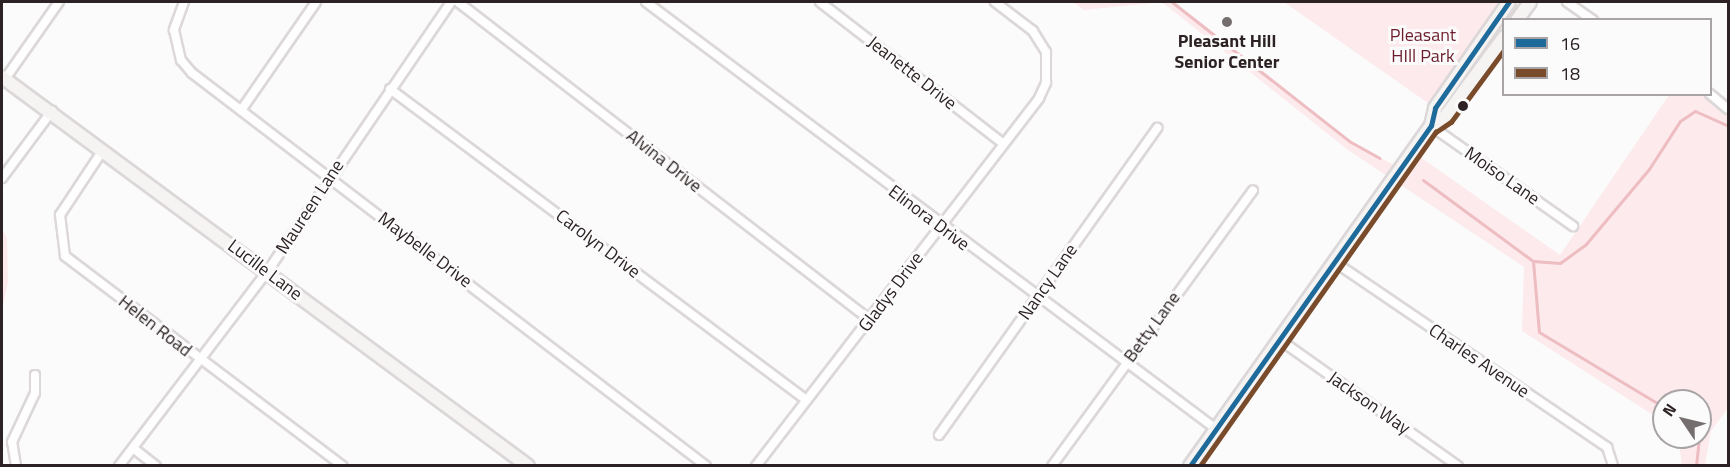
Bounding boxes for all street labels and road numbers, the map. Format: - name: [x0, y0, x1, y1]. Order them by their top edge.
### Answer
- street label: Jeanette Drive: [863, 32, 961, 114]
- street label: Alvina Drive: [622, 125, 706, 197]
- street label: Moiso Lane: [1460, 142, 1544, 210]
- street label: Maureen Lane: [272, 156, 348, 258]
- street label: Elinora Drive: [884, 181, 974, 255]
- street label: Carolyn Drive: [551, 205, 645, 283]
- street label: Maybelle Drive: [374, 208, 476, 292]
- street label: Lucille Lane: [224, 235, 306, 305]
- street label: Nancy Lane: [1014, 240, 1082, 324]
- street label: Gladys Drive: [854, 248, 928, 336]
- street label: Betty Lane: [1119, 288, 1185, 366]
- street label: Helen Road: [114, 291, 196, 361]
- street label: Charles Avenue: [1425, 319, 1533, 403]
- street label: Jackson Way: [1324, 367, 1414, 439]

